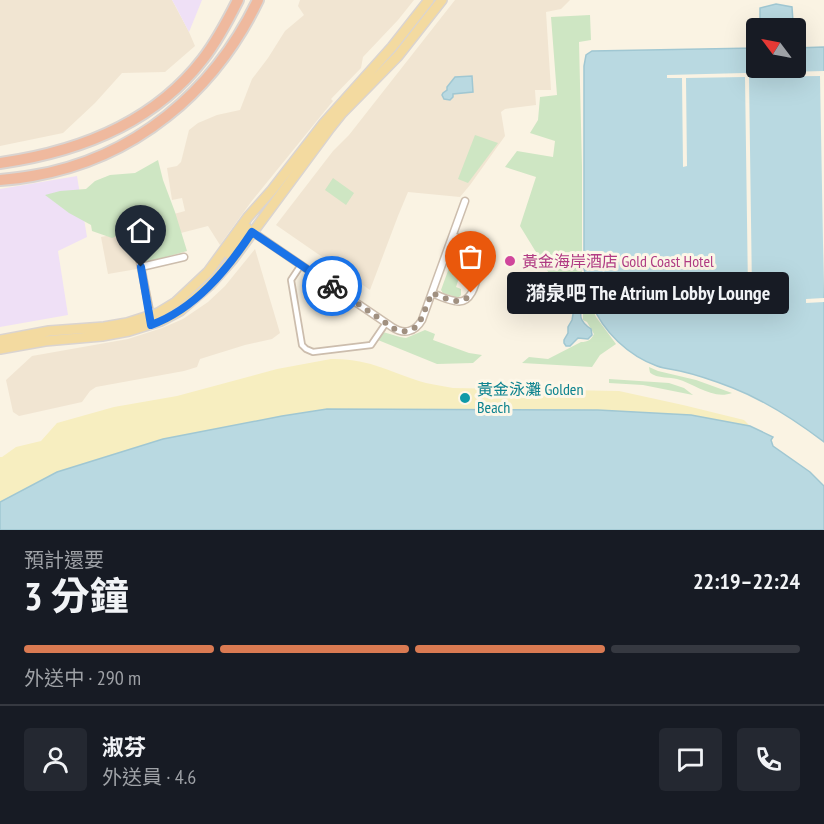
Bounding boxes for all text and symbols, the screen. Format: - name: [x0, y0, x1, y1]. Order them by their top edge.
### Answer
- north arrow: [746, 18, 806, 78]
- map controls: [746, 18, 806, 78]
- pin: [115, 205, 166, 267]
- icon: home: [124, 214, 157, 247]
- pin: [445, 231, 496, 293]
- icon: bag: [454, 240, 487, 273]
- place label: 黃金海岸酒店 Gold Coast Hotel: [522, 251, 714, 271]
- marker: 黃金海岸酒店 Gold Coast Hotel: [503, 254, 517, 268]
- courier: [302, 256, 362, 316]
- icon: bike: [316, 270, 349, 303]
- callout: 漪泉吧 The Atrium Lobby Lounge: [507, 272, 789, 314]
- text: 漪泉吧 The Atrium Lobby Lounge: [526, 280, 770, 306]
- place label: 黃金泳灘 Golden Beach: [477, 379, 583, 417]
- marker: 黃金泳灘 Golden Beach: [458, 391, 472, 405]
- text: 預計還要: [24, 547, 104, 573]
- text: 22:19–22:24: [693, 567, 800, 595]
- text: 3 分鐘: [24, 570, 129, 621]
- text: 外送中 · 290 m: [24, 665, 141, 691]
- button: person: [24, 728, 87, 791]
- button: chat: [659, 728, 722, 791]
- button: phone: [737, 728, 800, 791]
- text: 淑芬: [102, 733, 146, 761]
- text: 外送員 · 4.6: [102, 764, 196, 790]

